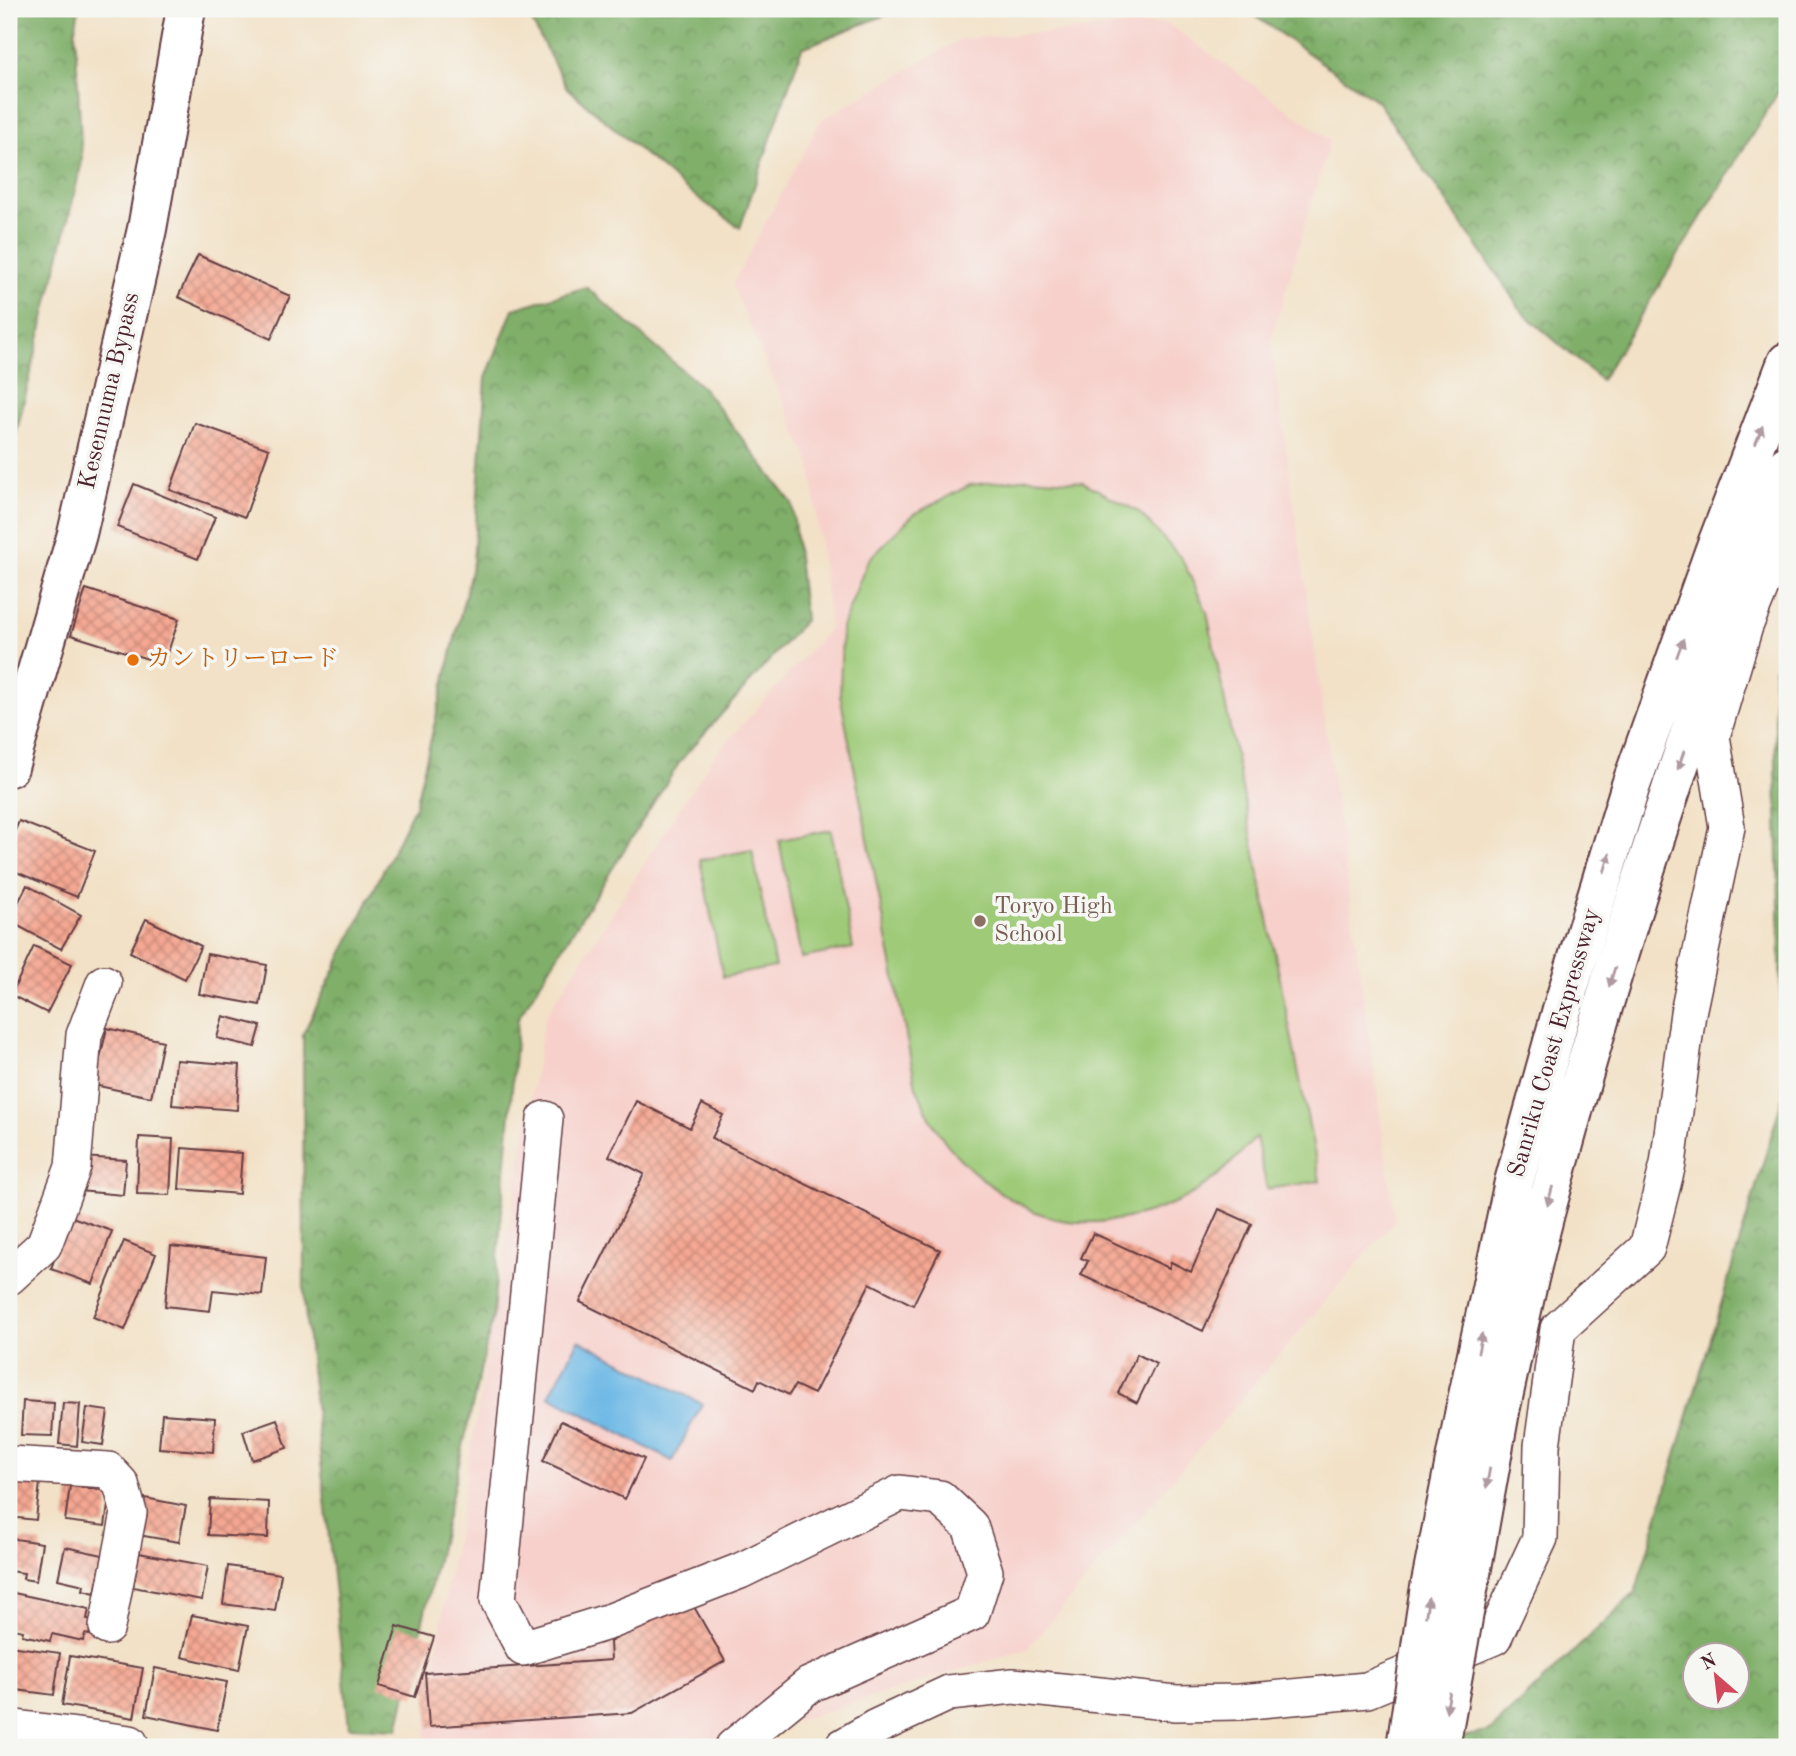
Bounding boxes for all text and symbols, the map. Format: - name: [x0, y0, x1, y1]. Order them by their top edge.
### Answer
- street label: Kesennuma Bypass: [76, 290, 144, 492]
- one-way arrow: [1754, 424, 1765, 445]
- one-way arrow: [1675, 637, 1686, 658]
- place label: カントリーロード: [147, 647, 339, 672]
- marker: カントリーロード: [125, 652, 141, 668]
- one-way arrow: [1675, 749, 1686, 770]
- one-way arrow: [1602, 853, 1613, 874]
- place label: Toryo High School: [994, 895, 1113, 947]
- street label: Sanriku Coast Expressway: [1505, 906, 1605, 1180]
- marker: Toryo High School: [972, 913, 988, 929]
- one-way arrow: [1607, 967, 1617, 988]
- one-way arrow: [1544, 1185, 1554, 1206]
- one-way arrow: [1474, 1332, 1485, 1354]
- one-way arrow: [1482, 1467, 1493, 1489]
- one-way arrow: [1422, 1596, 1433, 1618]
- north arrow: [1680, 1640, 1750, 1710]
- text: N: [1698, 1651, 1720, 1675]
- one-way arrow: [1442, 1691, 1453, 1713]

